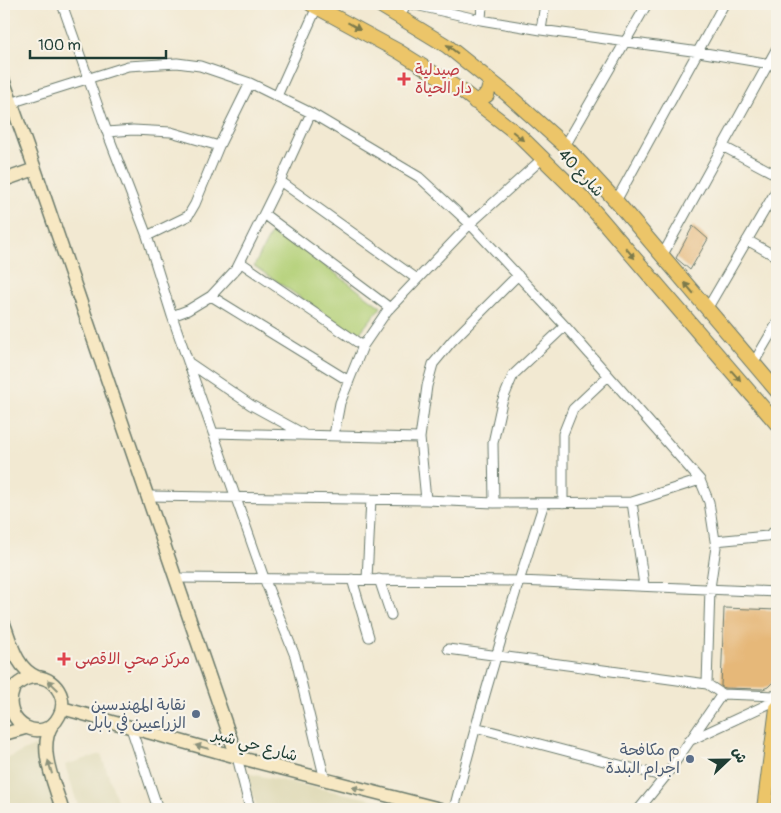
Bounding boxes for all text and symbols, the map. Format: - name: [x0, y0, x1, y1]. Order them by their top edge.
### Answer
- one-way arrow: [347, 22, 362, 30]
- scale bar: [30, 28, 166, 60]
- text: 100 m: [38, 36, 81, 55]
- one-way arrow: [445, 44, 458, 55]
- place label: صيدلية دار الحياة: [415, 60, 472, 98]
- marker: صيدلية دار الحياة: [397, 72, 411, 86]
- one-way arrow: [511, 130, 524, 141]
- street label: شارع 40: [553, 145, 608, 202]
- one-way arrow: [624, 247, 635, 260]
- one-way arrow: [683, 282, 695, 294]
- one-way arrow: [730, 370, 742, 382]
- place label: مركز صحي الاقصى: [75, 649, 190, 673]
- marker: مركز صحي الاقصى: [57, 652, 71, 666]
- one-way arrow: [47, 679, 59, 691]
- place label: نقابة المهندسين الزراعيين في بابل: [87, 695, 186, 734]
- marker: نقابة المهندسين الزراعيين في بابل: [190, 708, 202, 720]
- street label: شارع حي شبر: [207, 723, 300, 770]
- north arrow: [704, 736, 754, 786]
- place label: م مكافحة اجرام البلدة: [606, 740, 680, 780]
- one-way arrow: [194, 743, 209, 751]
- text: ش: [729, 745, 750, 766]
- marker: م مكافحة اجرام البلدة: [684, 753, 696, 765]
- one-way arrow: [46, 759, 54, 774]
- one-way arrow: [351, 784, 366, 792]

